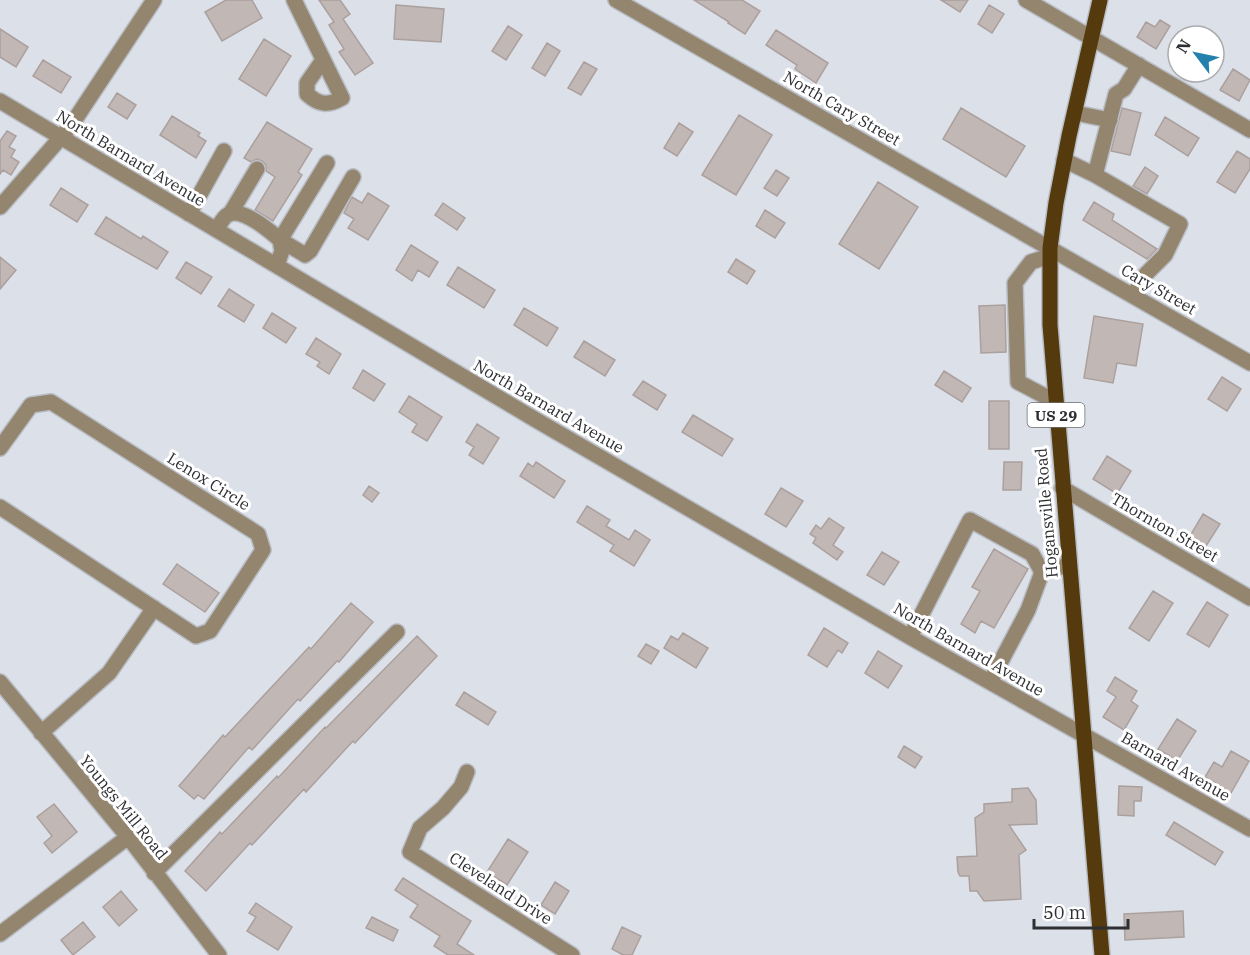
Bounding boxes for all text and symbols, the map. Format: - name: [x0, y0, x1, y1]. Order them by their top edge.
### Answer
- north arrow: [1166, 24, 1226, 84]
- text: N: [1171, 35, 1195, 57]
- street label: North Cary Street: [780, 66, 904, 150]
- street label: North Barnard Avenue: [53, 106, 209, 210]
- street label: Cary Street: [1118, 259, 1201, 319]
- street label: North Barnard Avenue: [470, 355, 628, 457]
- road number: US 29: [1028, 403, 1084, 427]
- street label: Hogansville Road: [1030, 447, 1062, 579]
- street label: Lenox Circle: [164, 448, 254, 514]
- street label: Thornton Street: [1108, 488, 1222, 566]
- street label: North Barnard Avenue: [890, 598, 1048, 700]
- street label: Barnard Avenue: [1118, 727, 1234, 805]
- street label: Youngs Mill Road: [76, 751, 172, 864]
- street label: Cleveland Drive: [446, 847, 556, 929]
- scale bar: [1034, 892, 1128, 930]
- text: 50 m: [1043, 901, 1086, 924]

